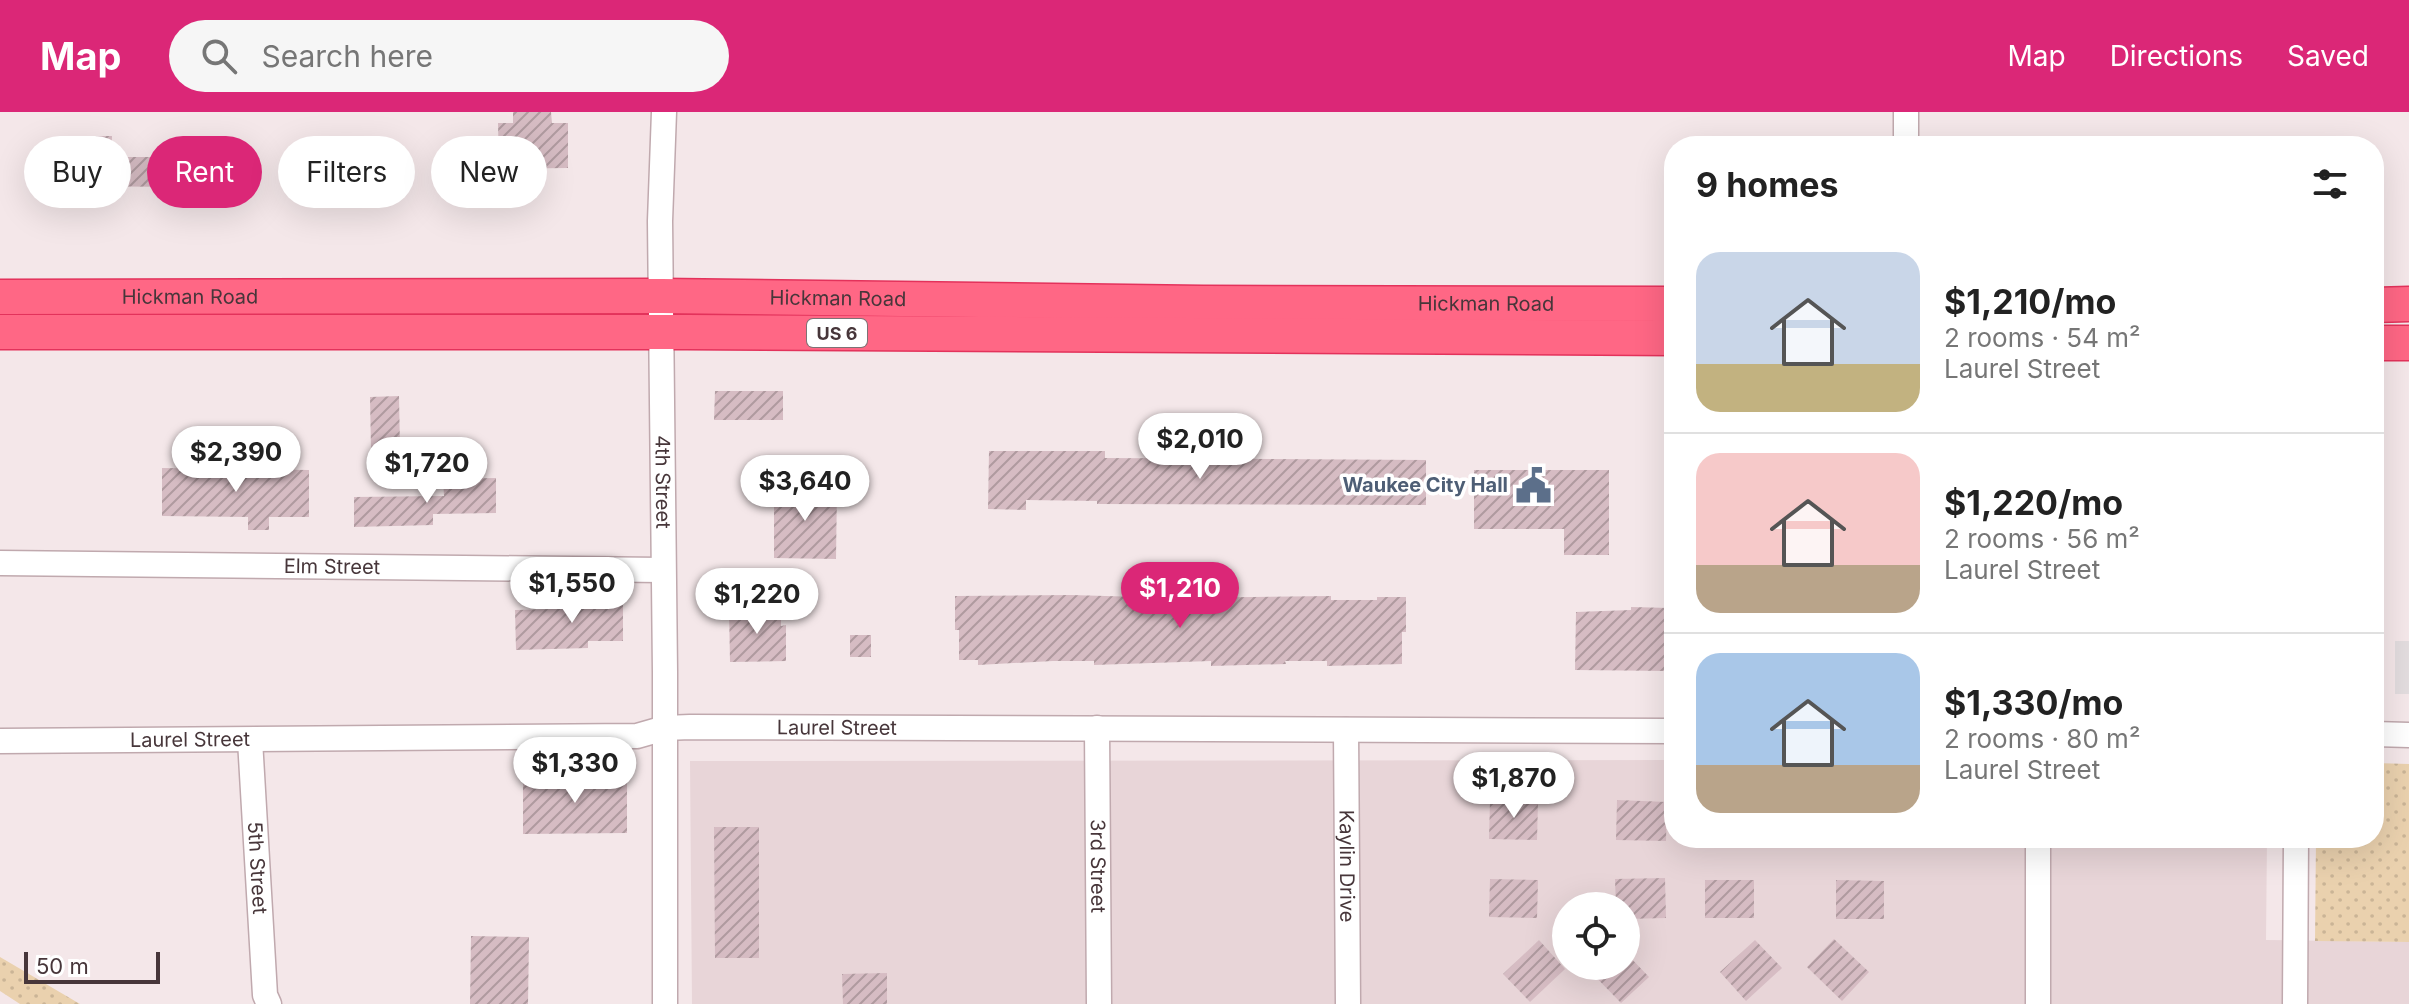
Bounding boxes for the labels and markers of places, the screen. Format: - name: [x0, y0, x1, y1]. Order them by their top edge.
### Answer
- pin: $2,010: [1135, 413, 1265, 481]
- pin: $2,390: [171, 426, 301, 494]
- pin: $1,720: [362, 437, 492, 505]
- pin: $3,640: [740, 455, 870, 523]
- public building icon: Waukee City Hall: [1515, 466, 1553, 504]
- place label: Waukee City Hall: [1342, 473, 1508, 497]
- pin: $1,550: [507, 557, 637, 625]
- pin: $1,210: [1115, 562, 1245, 630]
- pin: $1,220: [692, 568, 822, 636]
- pin: $1,330: [510, 737, 640, 805]
- pin: $1,870: [1449, 752, 1579, 820]

